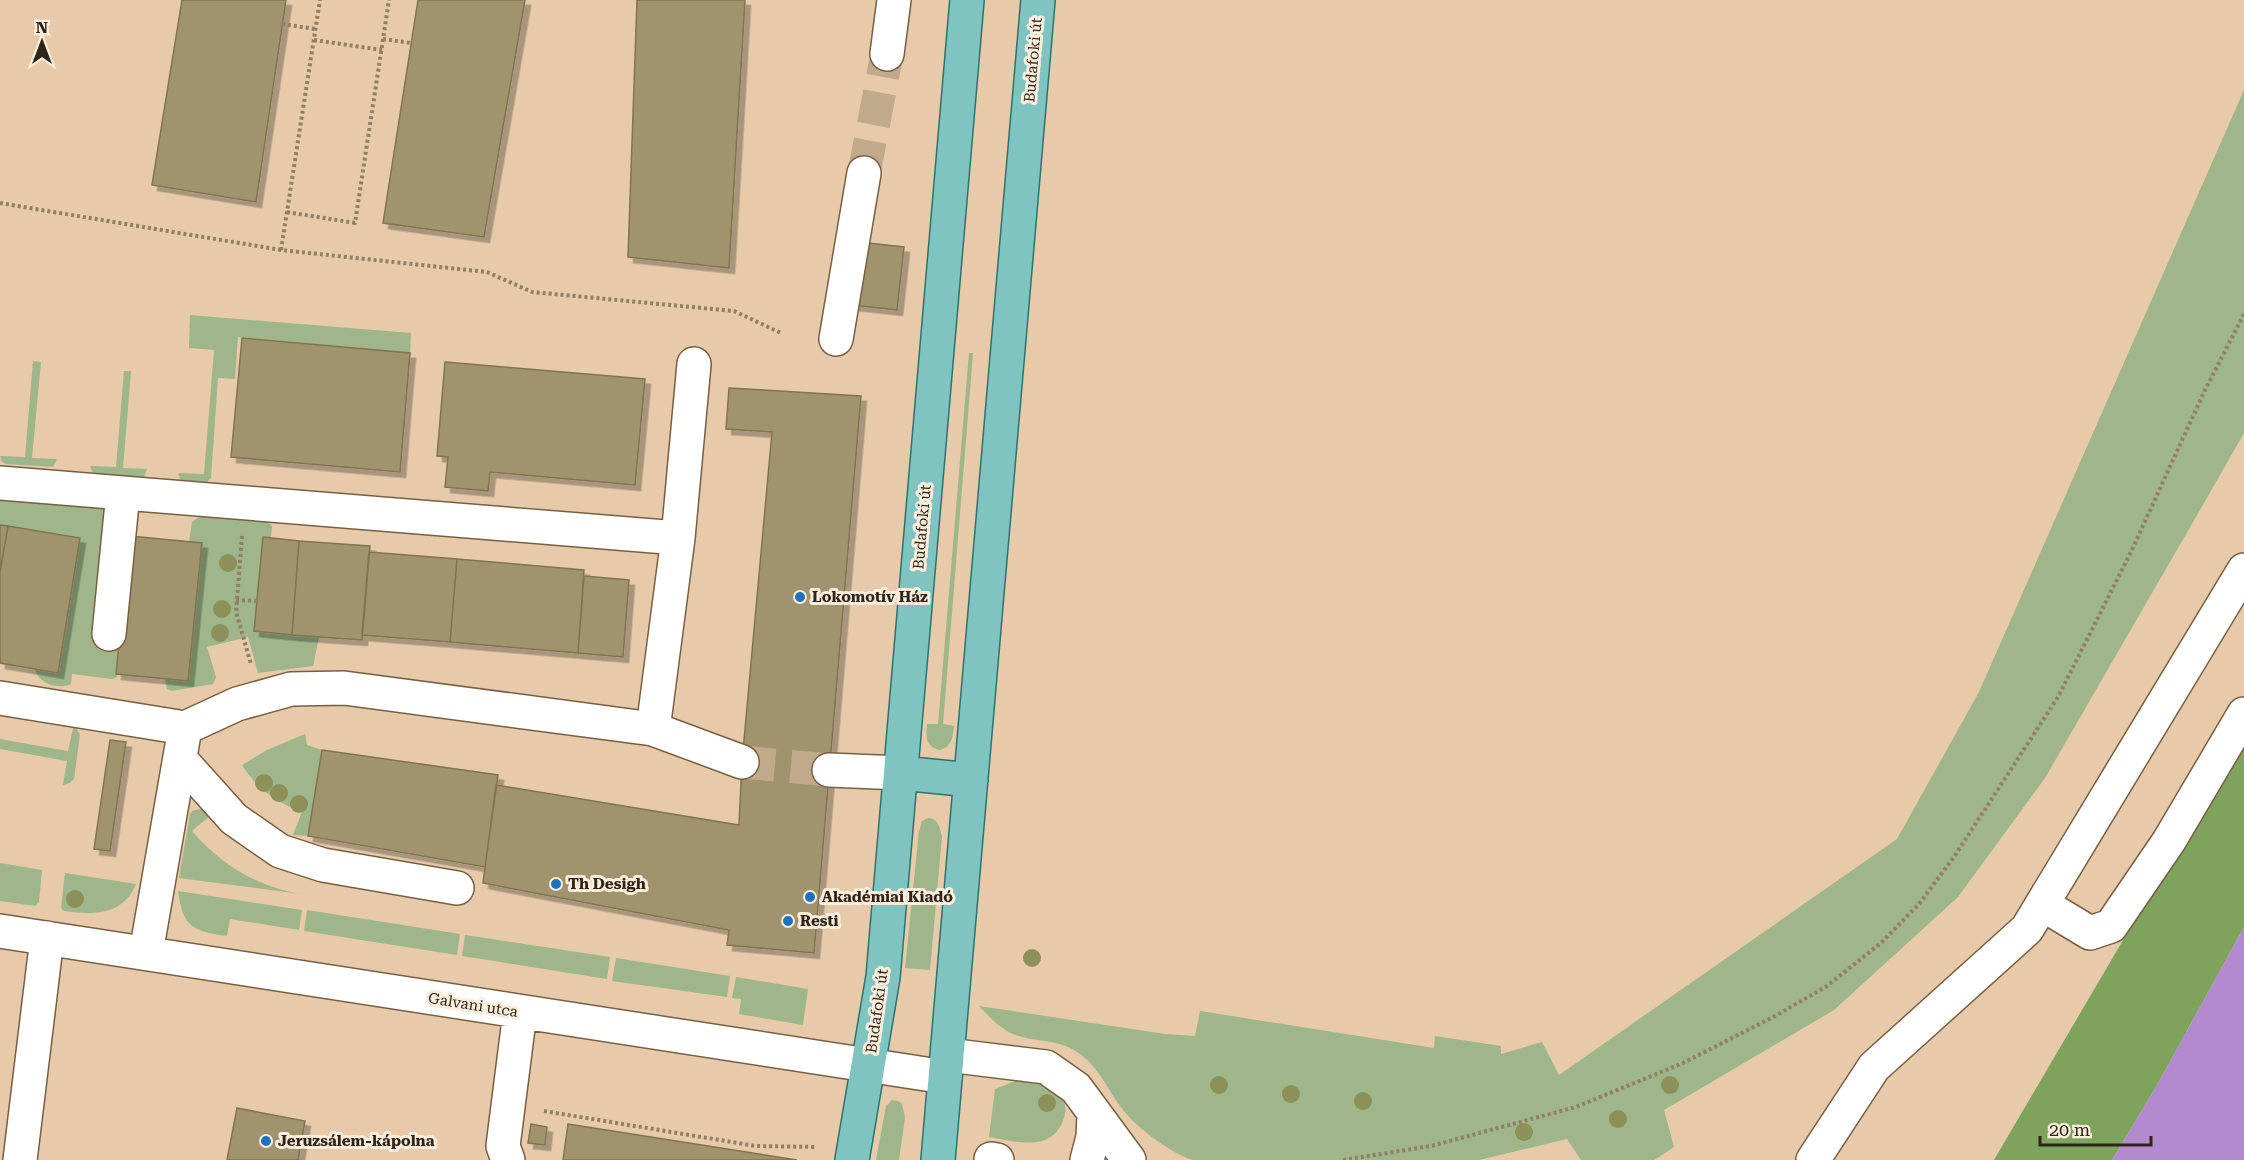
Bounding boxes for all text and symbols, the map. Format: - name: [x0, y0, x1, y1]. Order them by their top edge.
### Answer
- north arrow: [12, 12, 72, 72]
- street label: Budafoki út: [1020, 16, 1046, 103]
- text: N: [36, 18, 48, 37]
- street label: Budafoki út: [909, 483, 935, 570]
- place label: Lokomotív Ház: [812, 588, 928, 606]
- marker: Lokomotív Ház: [793, 590, 807, 604]
- place label: Th Desigh: [568, 875, 646, 893]
- marker: Th Desigh: [549, 877, 563, 891]
- place label: Akadémiai Kiadó: [822, 888, 953, 906]
- marker: Akadémiai Kiadó: [803, 890, 817, 904]
- place label: Resti: [800, 912, 838, 930]
- marker: Resti: [781, 914, 795, 928]
- street label: Budafoki út: [862, 967, 892, 1054]
- street label: Galvani utca: [427, 989, 519, 1021]
- scale bar: [2040, 1109, 2151, 1147]
- text: 20 m: [2049, 1119, 2090, 1140]
- place label: Jeruzsálem-kápolna: [278, 1132, 435, 1150]
- marker: Jeruzsálem-kápolna: [259, 1134, 273, 1148]

